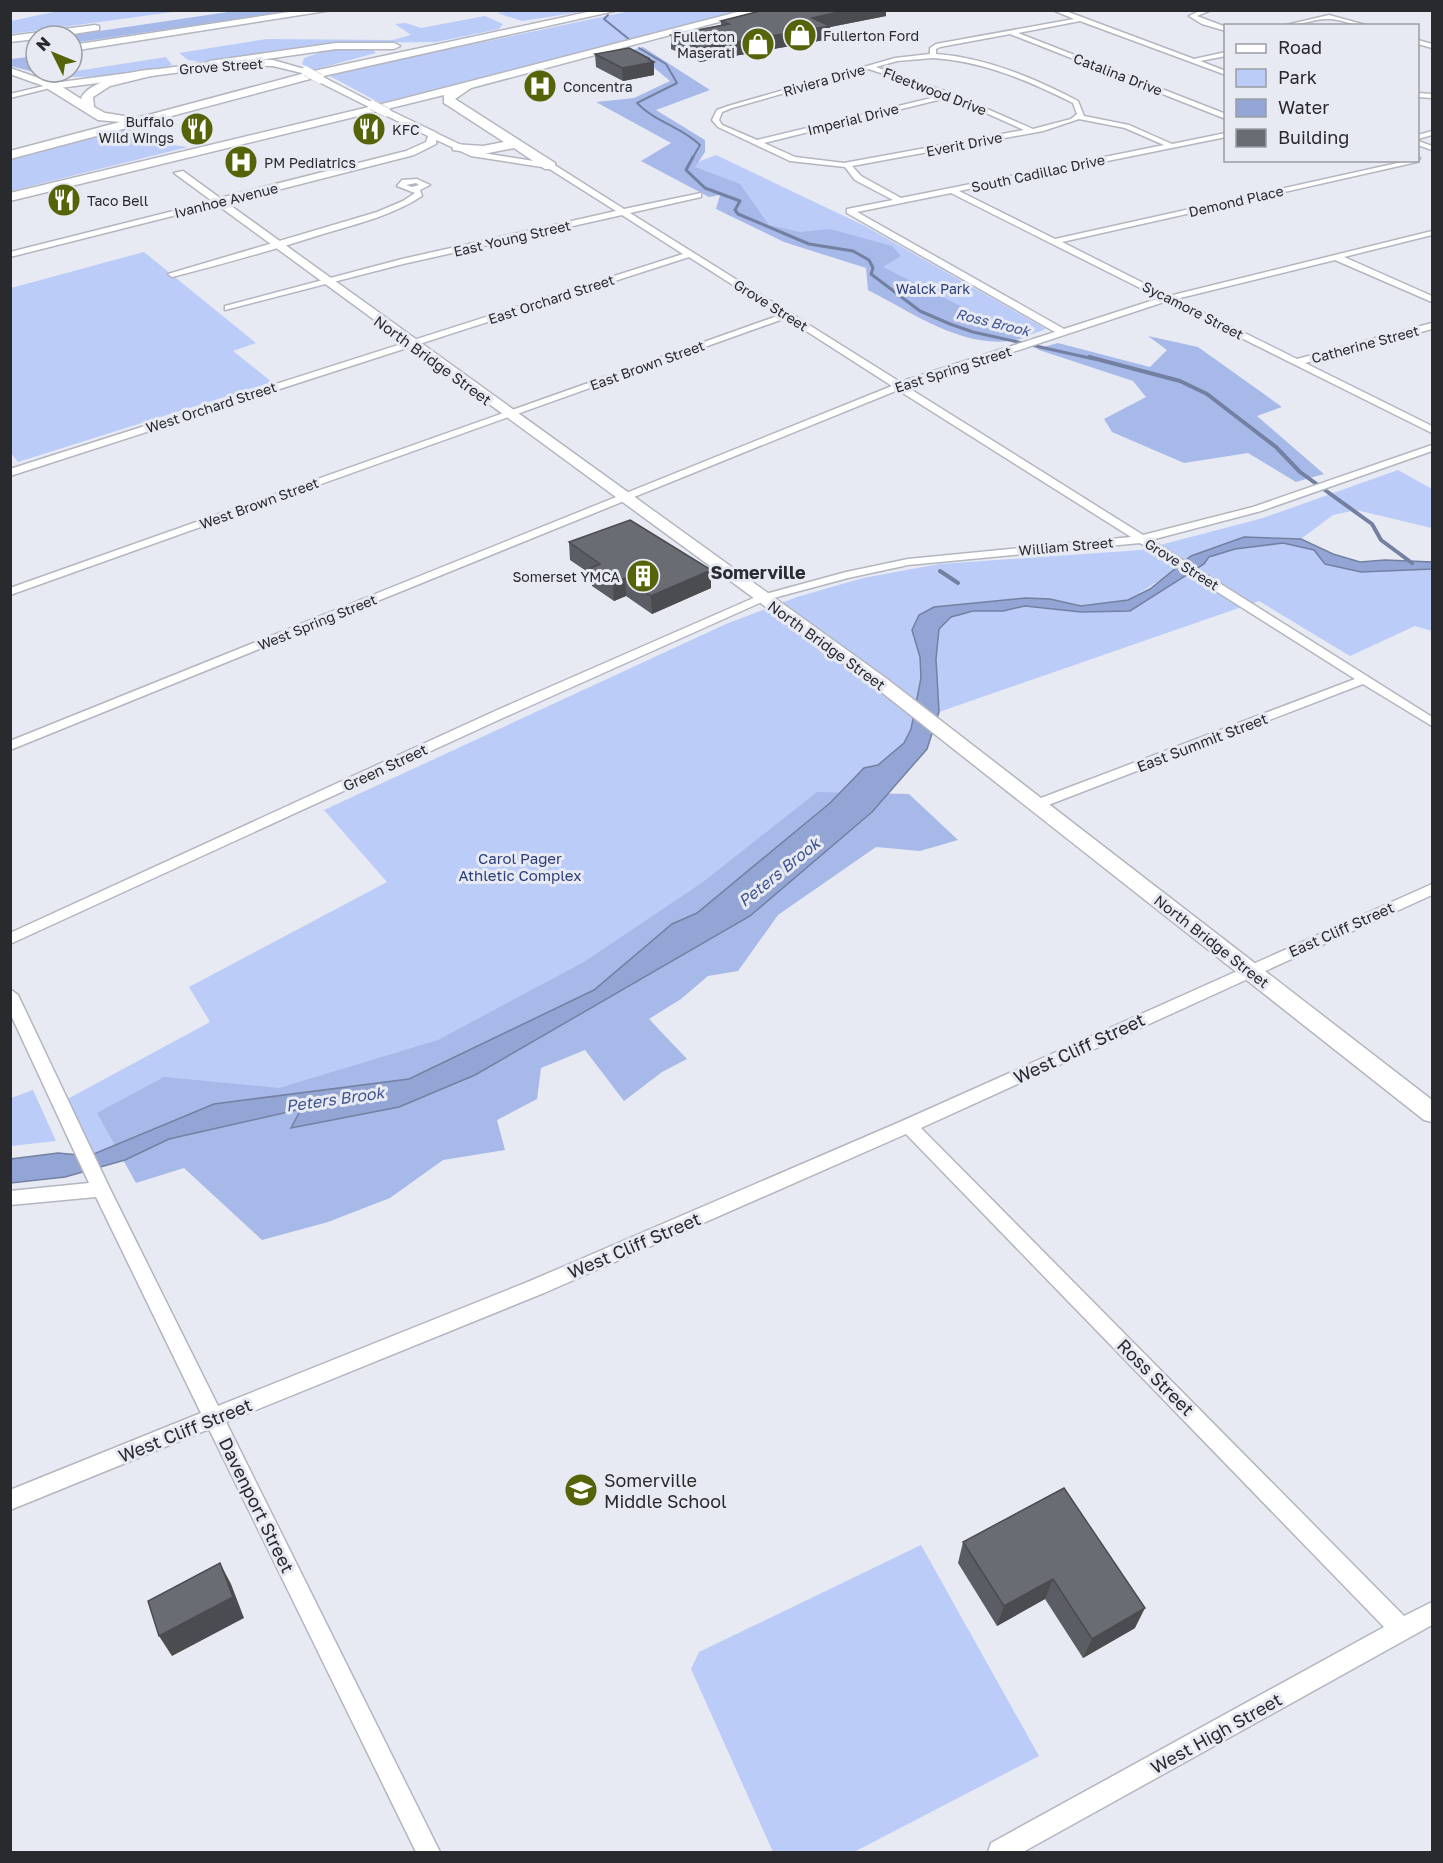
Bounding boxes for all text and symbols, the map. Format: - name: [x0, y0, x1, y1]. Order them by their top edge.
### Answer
- shop icon: Fullerton Ford: [782, 17, 818, 53]
- north arrow: [24, 24, 84, 84]
- legend: [1224, 24, 1419, 162]
- shop icon: Fullerton Maserati: [740, 26, 776, 62]
- place label: Fullerton Ford: [823, 27, 919, 44]
- place label: Fullerton Maserati: [673, 28, 735, 61]
- text: N: [32, 32, 54, 55]
- text: Road: [1278, 36, 1322, 58]
- street label: Catalina Drive: [1071, 49, 1165, 99]
- street label: Grove Street: [179, 55, 263, 77]
- street label: Riviera Drive: [781, 60, 867, 100]
- street label: Fleetwood Drive: [881, 63, 989, 119]
- text: Park: [1278, 66, 1317, 88]
- hospital icon: Concentra: [522, 68, 558, 104]
- place label: Concentra: [563, 78, 633, 95]
- text: Water: [1278, 96, 1329, 118]
- street label: Imperial Drive: [806, 99, 900, 139]
- restaurant icon: Buffalo Wild Wings: [179, 111, 215, 147]
- restaurant icon: KFC: [351, 111, 387, 147]
- place label: Buffalo Wild Wings: [99, 113, 174, 146]
- place label: KFC: [392, 121, 419, 138]
- text: Building: [1278, 126, 1349, 148]
- street label: Everit Drive: [925, 128, 1003, 160]
- hospital icon: PM Pediatrics: [223, 144, 259, 180]
- street label: South Cadillac Drive: [970, 151, 1106, 195]
- place label: PM Pediatrics: [264, 154, 356, 171]
- street label: Ivanhoe Avenue: [172, 179, 280, 221]
- restaurant icon: Taco Bell: [46, 182, 82, 218]
- street label: Demond Place: [1187, 182, 1285, 220]
- place label: Taco Bell: [87, 192, 148, 209]
- street label: East Young Street: [452, 216, 572, 260]
- street label: East Orchard Street: [486, 271, 616, 327]
- street label: Grove Street: [731, 276, 811, 334]
- street label: Sycamore Street: [1140, 277, 1246, 343]
- park label: Walck Park: [896, 280, 970, 297]
- water label: Ross Brook: [954, 305, 1034, 340]
- street label: North Bridge Street: [371, 311, 495, 409]
- street label: Catherine Street: [1309, 321, 1421, 367]
- street label: East Brown Street: [587, 336, 707, 394]
- street label: East Spring Street: [892, 342, 1014, 396]
- street label: West Orchard Street: [144, 378, 278, 436]
- street label: West Brown Street: [197, 474, 321, 532]
- street label: William Street: [1018, 533, 1114, 559]
- street label: Grove Street: [1142, 535, 1222, 593]
- building icon: Somerset YMCA: [625, 558, 661, 594]
- district label: Somerville: [710, 561, 806, 583]
- place label: Somerset YMCA: [512, 568, 621, 585]
- street label: West Spring Street: [255, 590, 379, 654]
- street label: North Bridge Street: [765, 596, 889, 694]
- street label: East Summit Street: [1134, 709, 1270, 775]
- street label: Green Street: [340, 740, 430, 794]
- water label: Peters Brook: [734, 832, 825, 911]
- park label: Carol Pager Athletic Complex: [459, 849, 581, 884]
- street label: North Bridge Street: [1151, 891, 1273, 991]
- street label: East Cliff Street: [1286, 898, 1396, 960]
- street label: West Cliff Street: [1010, 1008, 1148, 1088]
- water label: Peters Brook: [285, 1082, 387, 1116]
- street label: West Cliff Street: [564, 1207, 704, 1283]
- street label: Ross Street: [1113, 1334, 1199, 1420]
- street label: West Cliff Street: [115, 1393, 255, 1467]
- street label: Davenport Street: [215, 1434, 299, 1576]
- place label: Somerville Middle School: [604, 1469, 727, 1512]
- school or university icon: Somerville Middle School: [563, 1472, 599, 1508]
- street label: West High Street: [1147, 1688, 1285, 1778]

